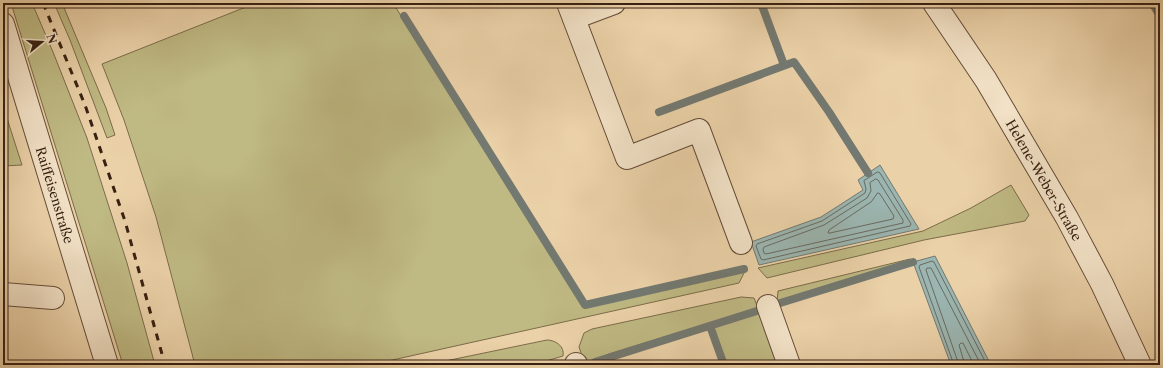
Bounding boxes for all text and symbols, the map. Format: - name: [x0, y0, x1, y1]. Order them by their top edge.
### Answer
- north arrow: [22, 22, 62, 62]
- text: N: [43, 32, 60, 46]
- street label: Helene-Weber-Straße: [1003, 116, 1085, 244]
- street label: Raiffeisenstraße: [33, 145, 77, 245]

